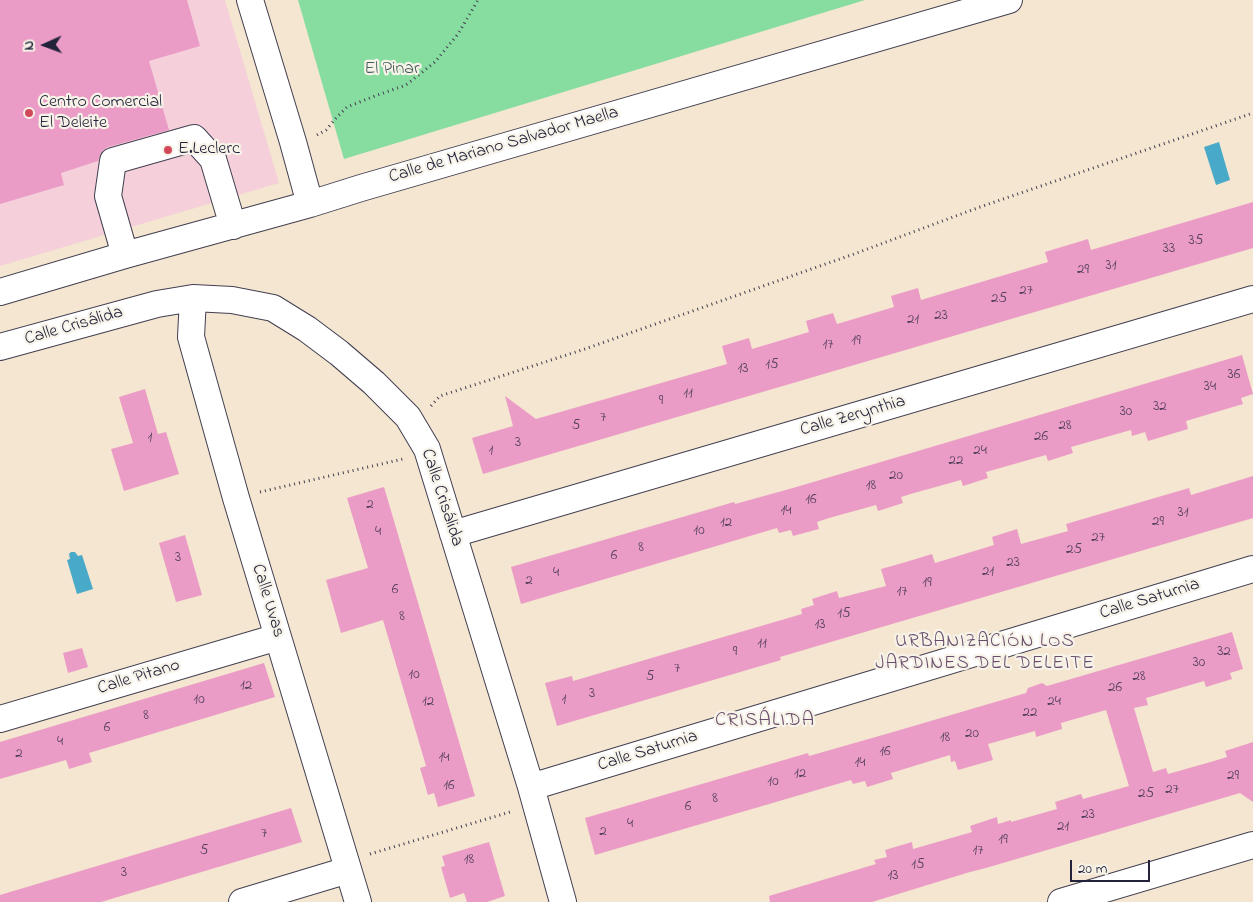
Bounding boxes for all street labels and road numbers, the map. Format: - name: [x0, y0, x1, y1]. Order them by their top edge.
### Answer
- street label: Calle de Mariano Salvador Maella: [387, 103, 621, 189]
- street label: Calle Crisálida: [22, 303, 126, 351]
- street label: Calle Zerynthia: [798, 392, 908, 442]
- street label: Calle Crisálida: [415, 446, 467, 550]
- street label: Calle Uvas: [246, 562, 288, 640]
- street label: Calle Saturnia: [1097, 575, 1203, 625]
- street label: Calle Pitano: [95, 655, 183, 701]
- street label: Calle Saturnia: [595, 727, 701, 777]

